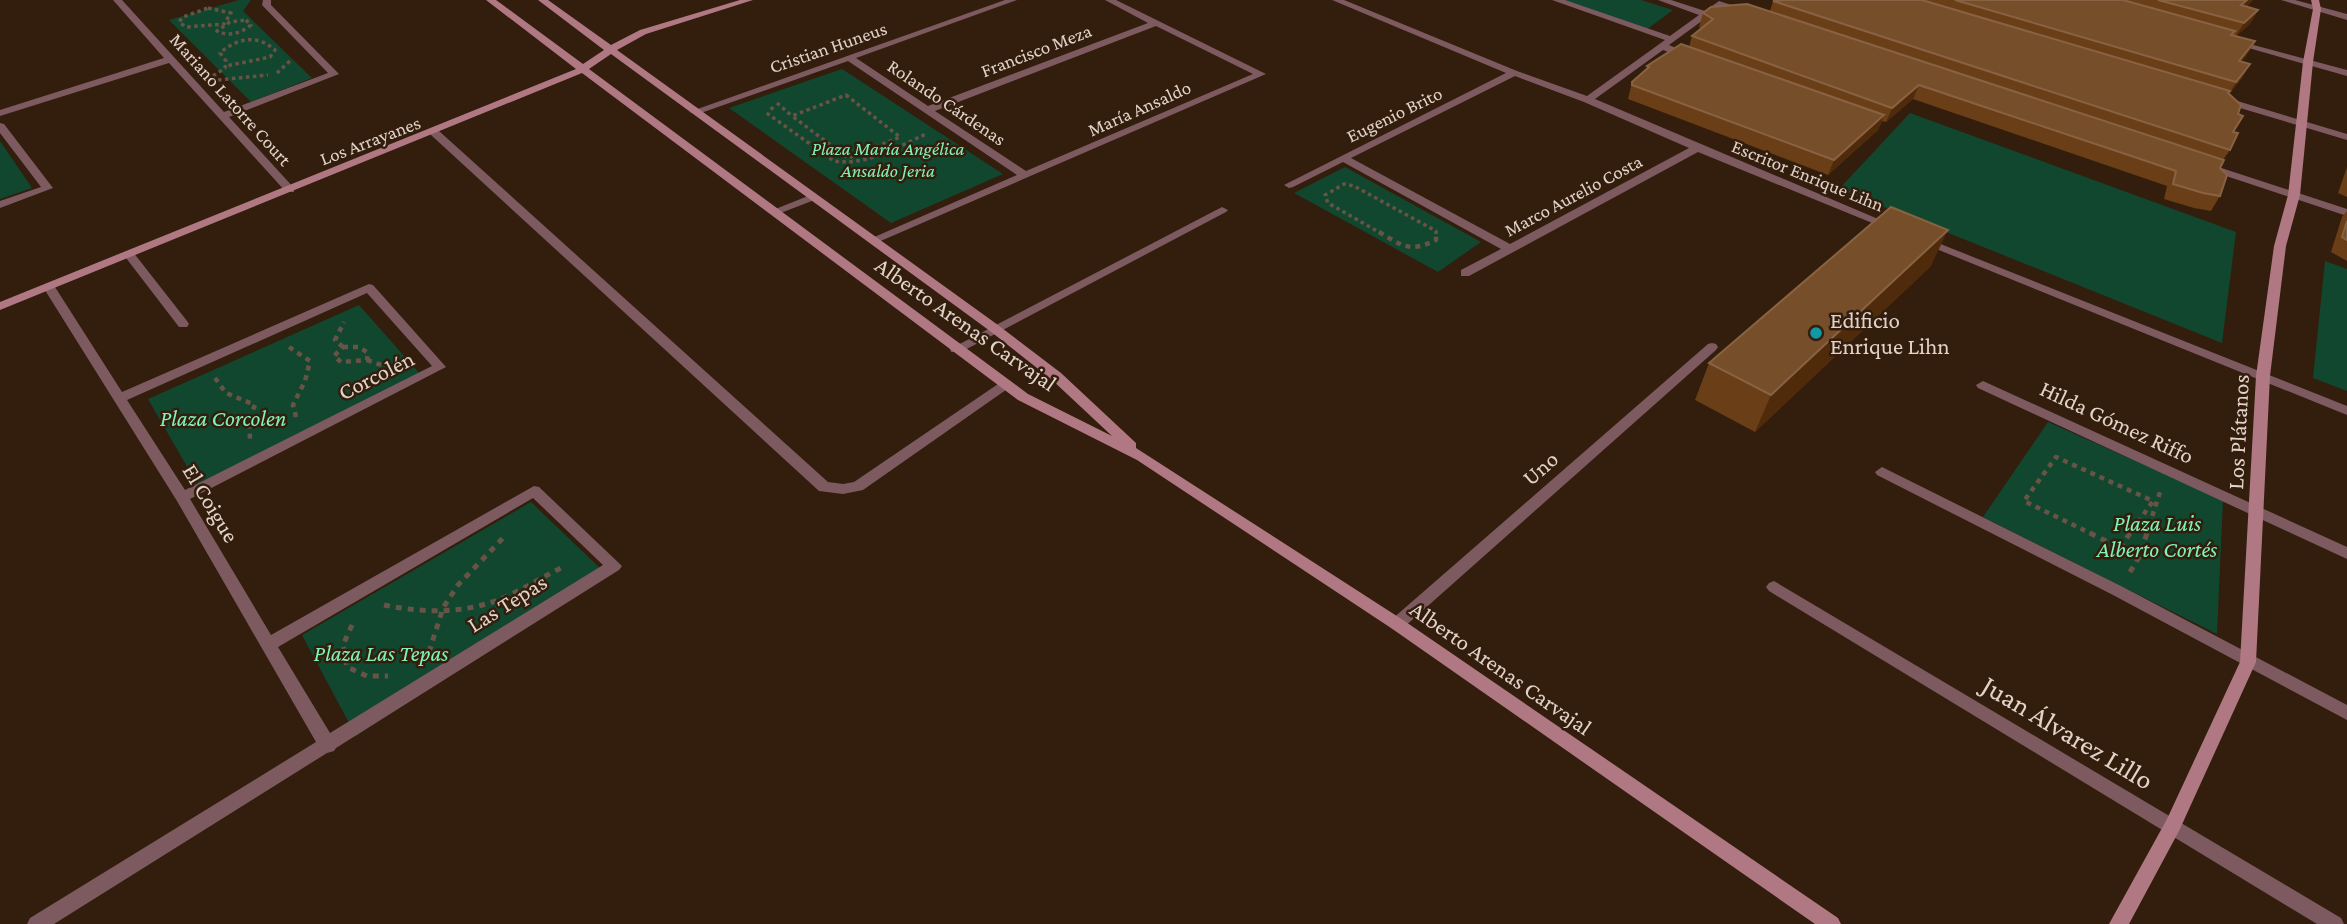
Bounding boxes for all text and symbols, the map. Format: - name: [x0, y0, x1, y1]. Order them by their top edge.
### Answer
- street label: Cristian Huneus: [767, 18, 890, 77]
- street label: Francisco Meza: [978, 20, 1095, 81]
- street label: Mariano Latorre Court: [166, 29, 296, 170]
- street label: Rolando Cárdenas: [884, 55, 1010, 150]
- street label: María Ansaldo: [1085, 76, 1194, 140]
- street label: Eugenio Brito: [1343, 82, 1445, 147]
- street label: Los Arrayanes: [317, 112, 423, 169]
- street label: Escritor Enrique Lihn: [1729, 135, 1887, 216]
- park label: Plaza María Angélica Ansaldo Jeria: [811, 138, 965, 181]
- street label: Marco Aurelio Costa: [1501, 150, 1646, 241]
- street label: Alberto Arenas Carvajal: [870, 252, 1062, 396]
- place label: Edificio Enrique Lihn: [1830, 307, 1950, 359]
- marker: Edificio Enrique Lihn: [1808, 325, 1824, 341]
- street label: Corcolén: [334, 345, 418, 405]
- street label: Los Plátanos: [2222, 374, 2254, 490]
- street label: Hilda Gómez Riffo: [2036, 375, 2198, 469]
- park label: Plaza Corcolen: [160, 405, 286, 431]
- street label: Uno: [1517, 445, 1563, 491]
- street label: El Coigue: [177, 459, 245, 547]
- park label: Plaza Luis Alberto Cortés: [2096, 510, 2218, 562]
- street label: Las Tepas: [462, 568, 552, 638]
- street label: Alberto Arenas Carvajal: [1405, 596, 1597, 740]
- park label: Plaza Las Tepas: [314, 640, 449, 666]
- street label: Juan Álvarez Lillo: [1974, 668, 2159, 796]

